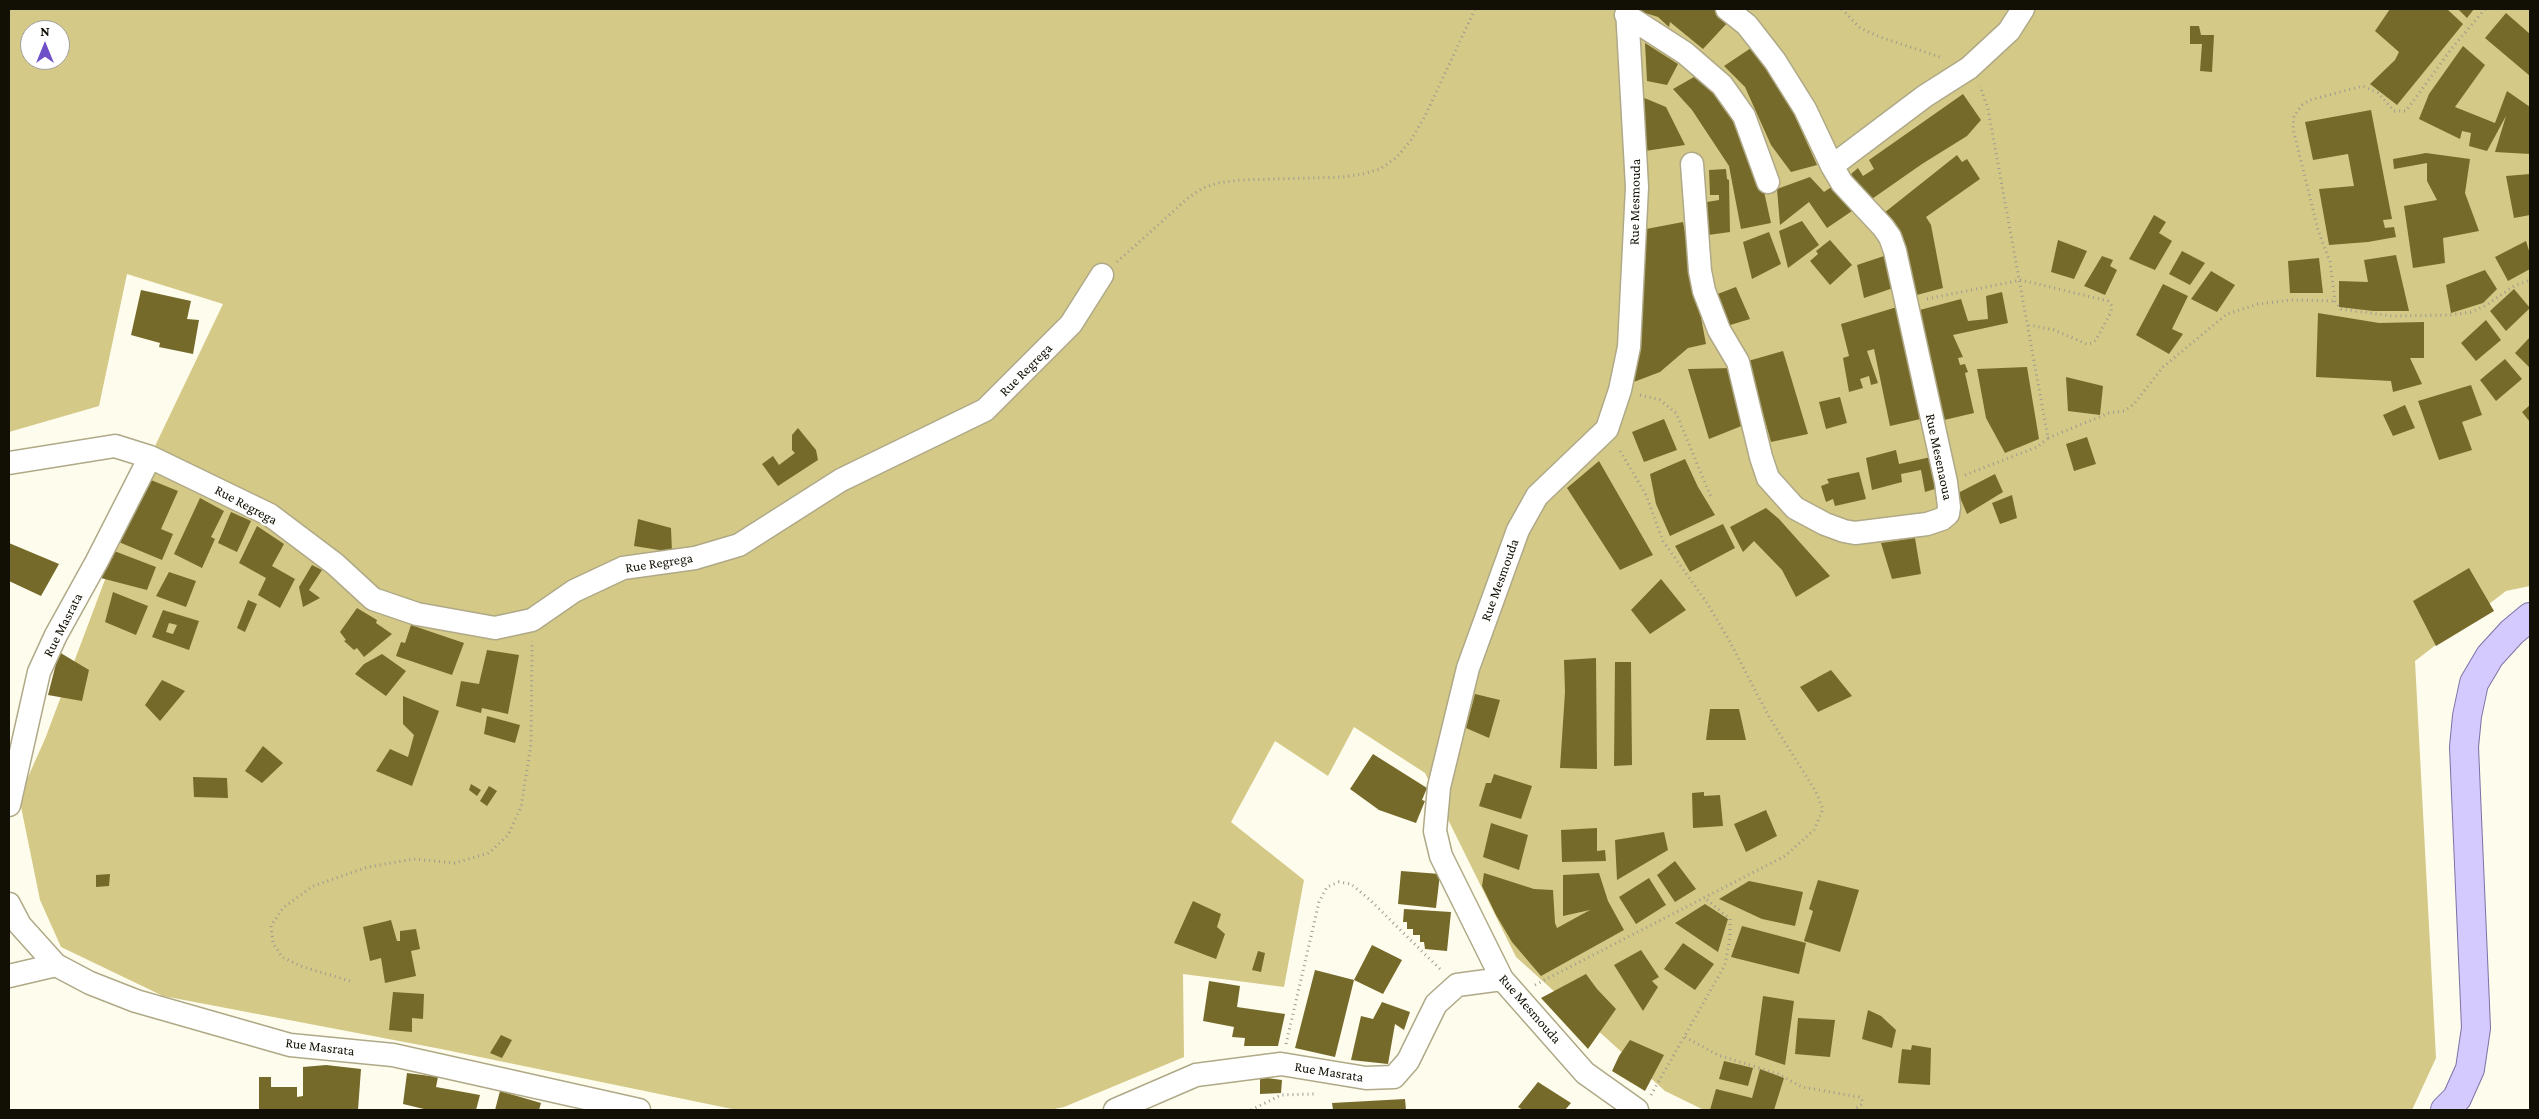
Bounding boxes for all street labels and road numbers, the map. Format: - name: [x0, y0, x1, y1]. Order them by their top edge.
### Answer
- street label: Rue Mesmouda: [1626, 159, 1644, 245]
- street label: Rue Regrega: [996, 340, 1056, 400]
- street label: Rue Mesenaoua: [1922, 412, 1956, 502]
- street label: Rue Regrega: [212, 482, 280, 528]
- street label: Rue Mesmouda: [1477, 536, 1523, 624]
- street label: Rue Regrega: [624, 549, 694, 577]
- street label: Rue Masrata: [40, 590, 86, 660]
- street label: Rue Mesmouda: [1495, 971, 1565, 1047]
- street label: Rue Masrata: [284, 1034, 356, 1060]
- street label: Rue Masrata: [1293, 1058, 1365, 1086]

